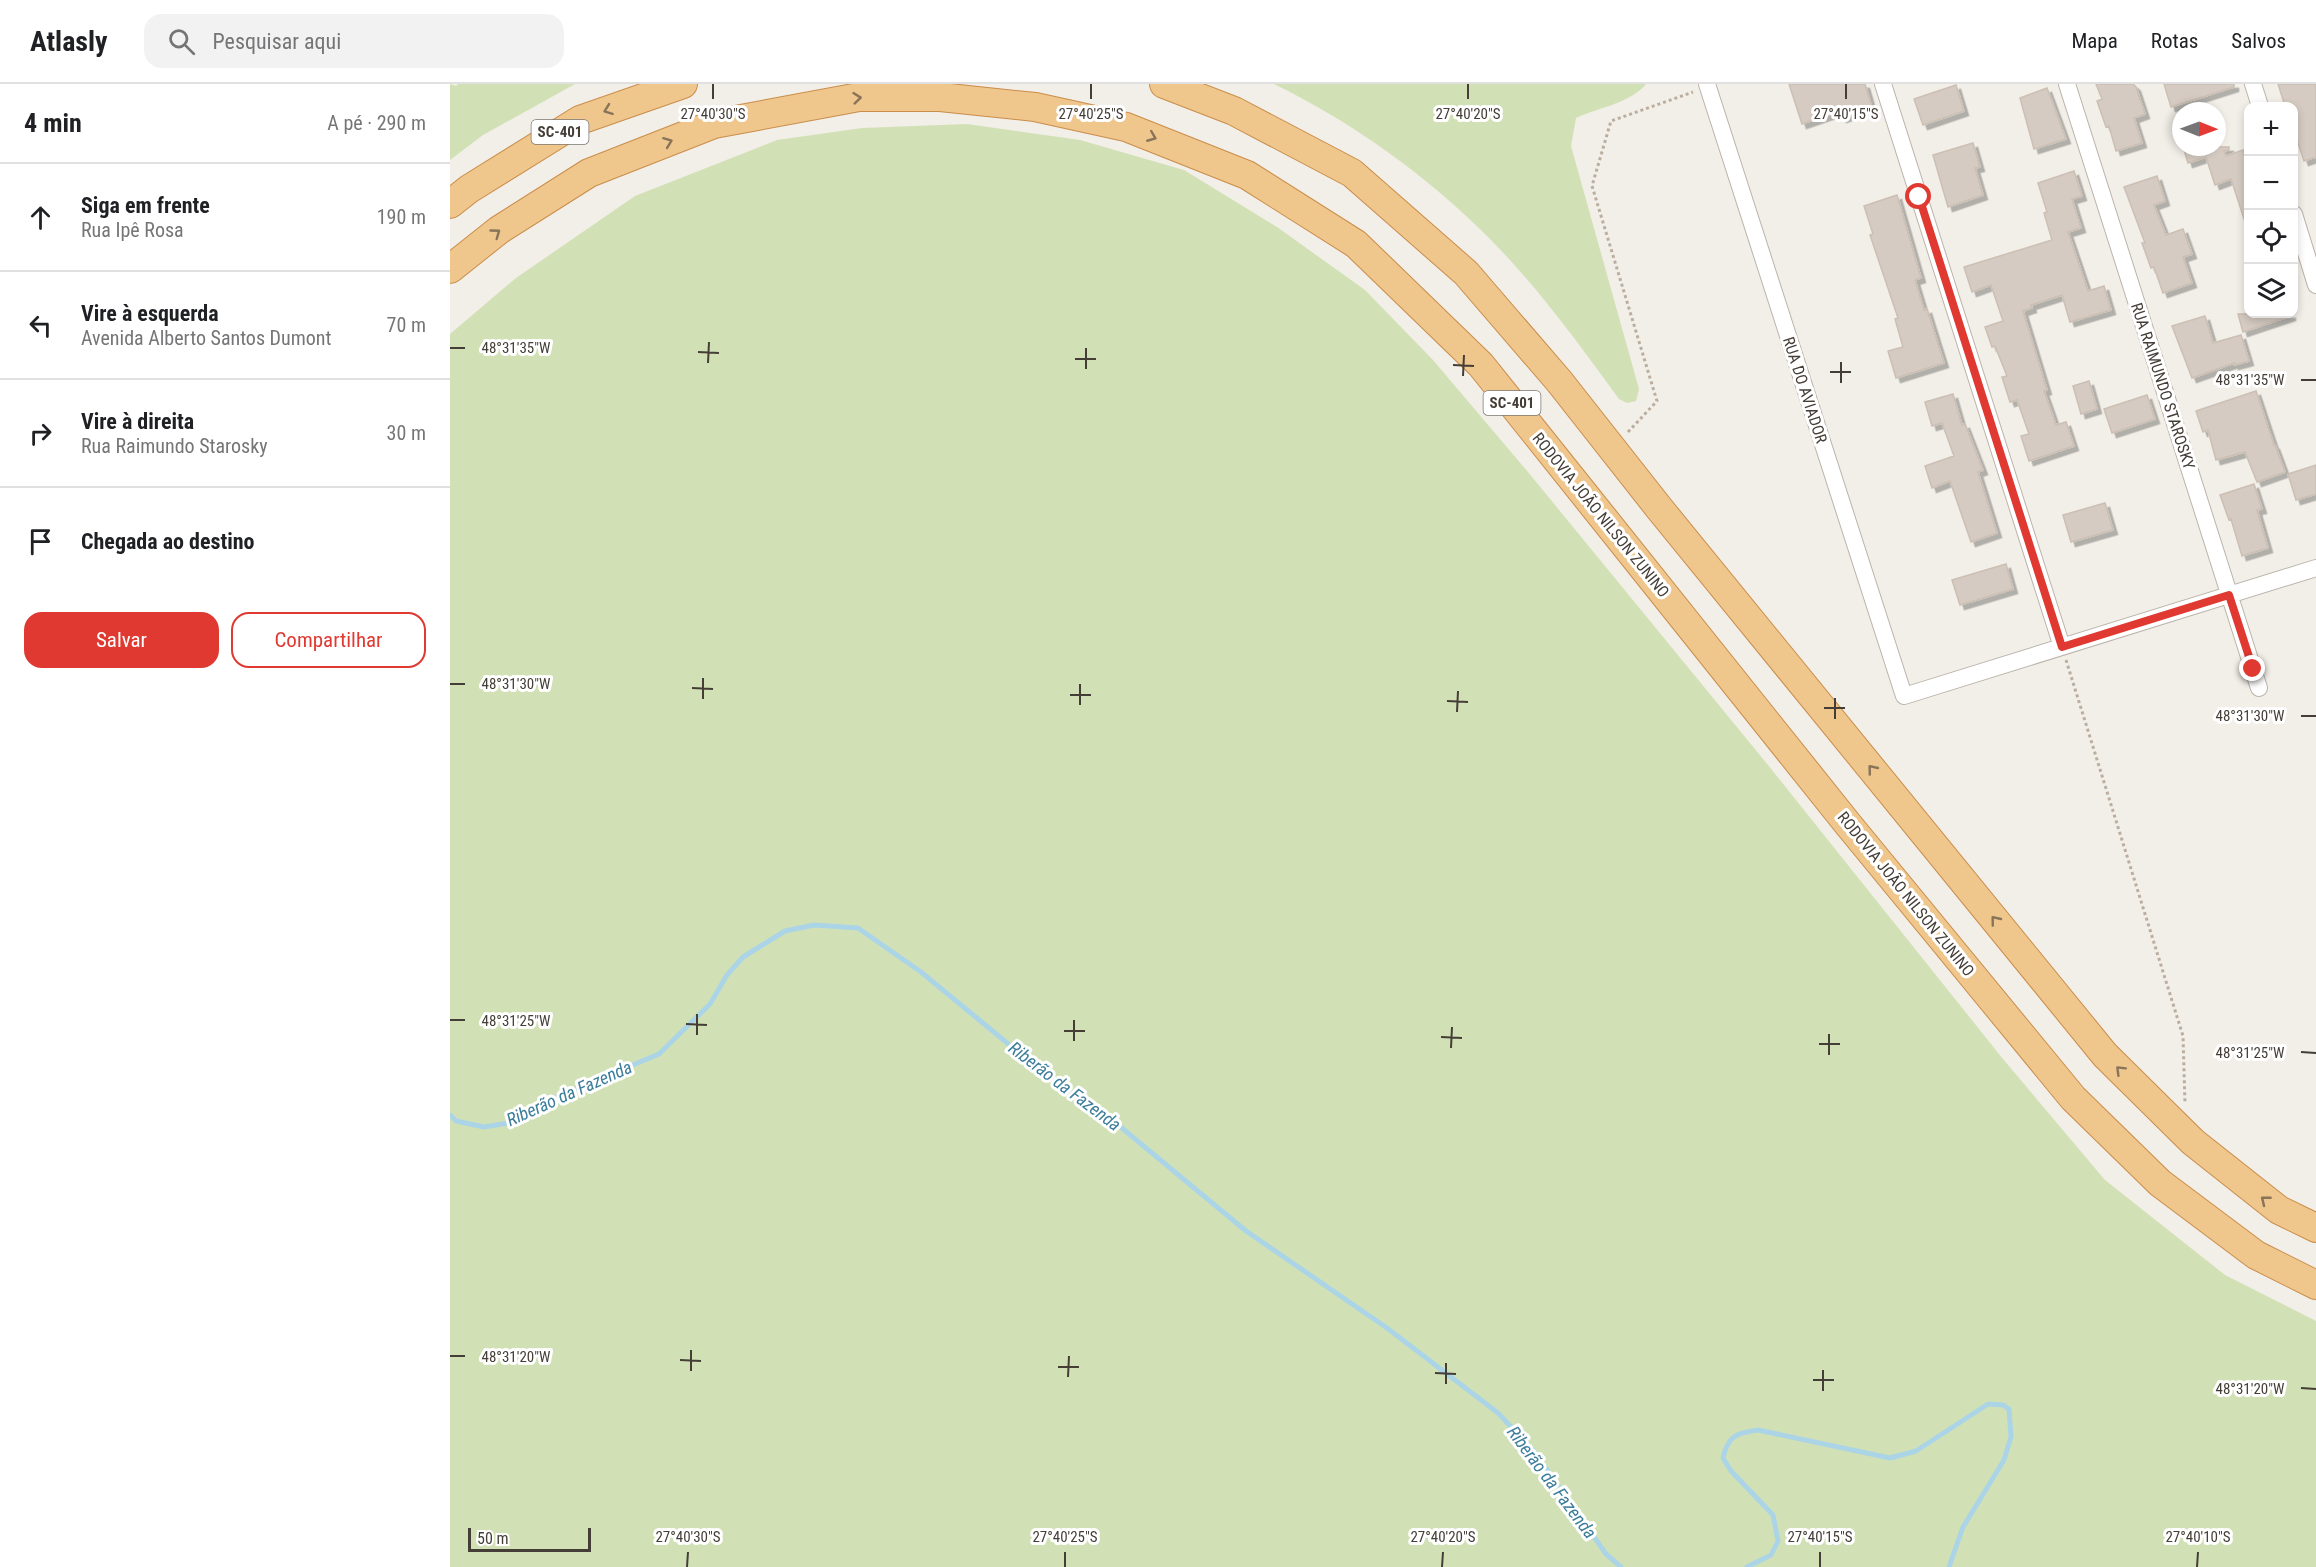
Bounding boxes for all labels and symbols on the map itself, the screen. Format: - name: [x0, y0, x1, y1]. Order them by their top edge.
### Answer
- one-way arrow: [852, 92, 861, 105]
- north arrow: [2172, 102, 2226, 156]
- one-way arrow: [603, 103, 613, 116]
- text: 27°40'30"S: [680, 105, 746, 123]
- text: 27°40'25"S: [1058, 105, 1124, 123]
- text: 27°40'20"S: [1435, 105, 1501, 123]
- text: 27°40'15"S: [1813, 105, 1879, 123]
- road number: SC-401: [532, 120, 588, 144]
- one-way arrow: [1146, 130, 1157, 142]
- one-way arrow: [661, 137, 672, 149]
- route start: [1905, 183, 1931, 209]
- one-way arrow: [490, 229, 501, 240]
- street label: RUA RAIMUNDO STAROSKY: [2127, 300, 2199, 472]
- street label: RUA DO AVIADOR: [1779, 334, 1831, 446]
- text: 48°31'35"W: [482, 339, 551, 357]
- text: 48°31'35"W: [2216, 371, 2285, 389]
- road number: SC-401: [1484, 391, 1540, 415]
- street label: RODOVIA JOÃO NILSON ZUNINO: [1529, 428, 1674, 601]
- route end: [2239, 655, 2265, 681]
- text: 48°31'30"W: [482, 675, 551, 693]
- text: 48°31'30"W: [2216, 707, 2285, 725]
- one-way arrow: [1869, 765, 1880, 776]
- street label: RODOVIA JOÃO NILSON ZUNINO: [1834, 807, 1979, 980]
- one-way arrow: [1992, 916, 2003, 927]
- text: 48°31'25"W: [482, 1012, 551, 1030]
- water label: Riberão da Fazenda: [1005, 1037, 1125, 1135]
- text: 48°31'25"W: [2216, 1044, 2285, 1062]
- water label: Riberão da Fazenda: [503, 1056, 635, 1130]
- one-way arrow: [2117, 1066, 2127, 1077]
- one-way arrow: [2261, 1196, 2272, 1207]
- text: 48°31'20"W: [482, 1348, 551, 1366]
- text: 48°31'20"W: [2216, 1380, 2285, 1398]
- water label: Riberão da Fazenda: [1503, 1422, 1601, 1542]
- scale bar: [468, 1525, 591, 1552]
- text: 27°40'30"S: [655, 1528, 721, 1546]
- text: 27°40'25"S: [1032, 1528, 1098, 1546]
- text: 27°40'20"S: [1410, 1528, 1476, 1546]
- text: 27°40'15"S: [1787, 1528, 1853, 1546]
- text: 27°40'10"S: [2165, 1528, 2231, 1546]

